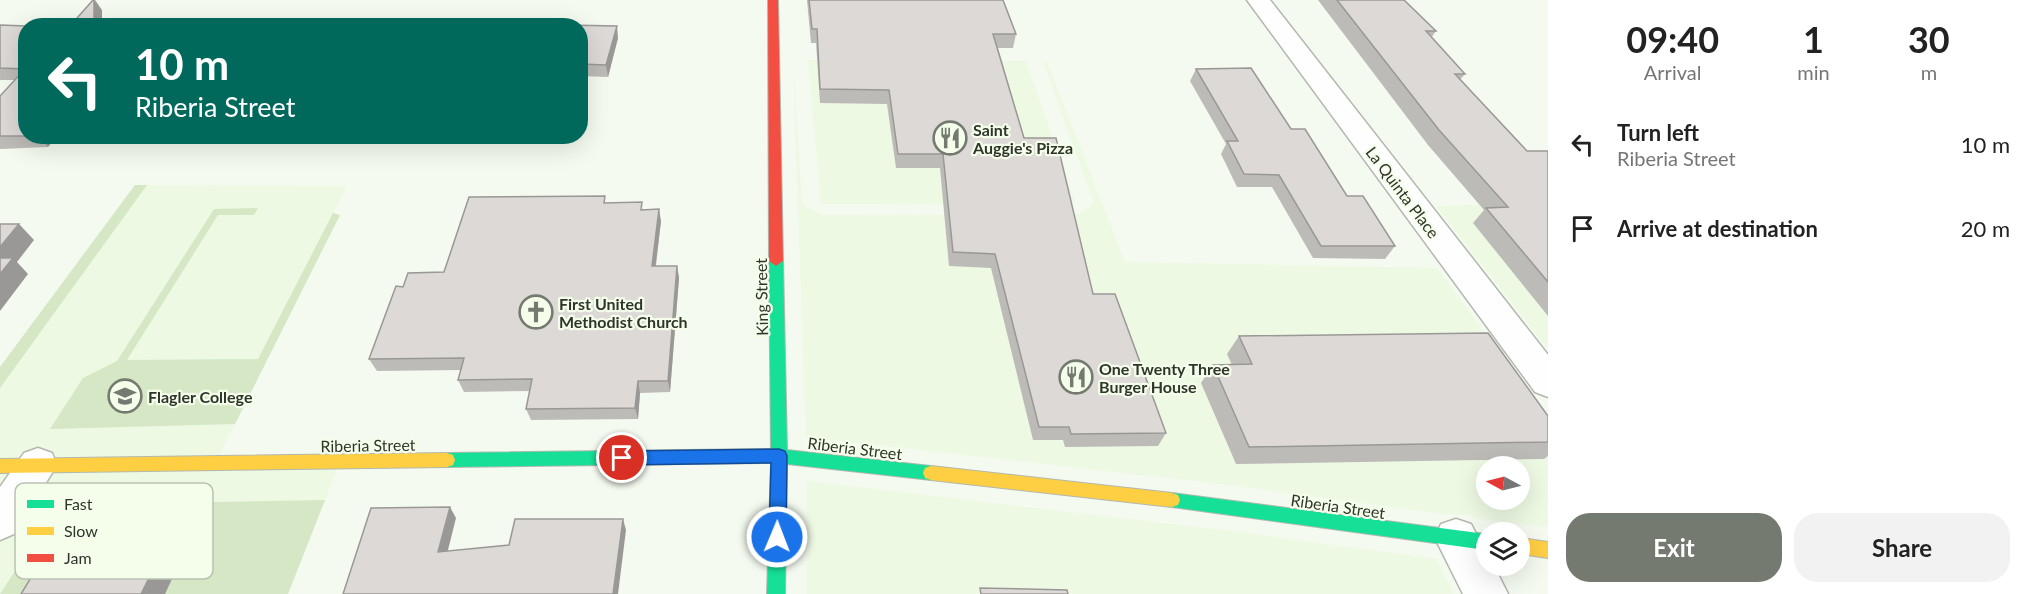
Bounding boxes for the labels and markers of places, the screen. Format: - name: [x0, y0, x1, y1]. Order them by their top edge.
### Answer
- restaurant icon: Saint Auggie's Pizza: [932, 120, 968, 156]
- place label: Saint Auggie's Pizza: [972, 120, 1073, 157]
- church icon: First United Methodist Church: [518, 294, 554, 330]
- place label: First United Methodist Church: [559, 294, 688, 331]
- restaurant icon: One Twenty Three Burger House: [1058, 359, 1094, 395]
- place label: One Twenty Three Burger House: [1099, 359, 1230, 396]
- school or university icon: Flagler College: [107, 378, 143, 414]
- place label: Flagler College: [148, 387, 253, 406]
- pin: [596, 432, 647, 483]

